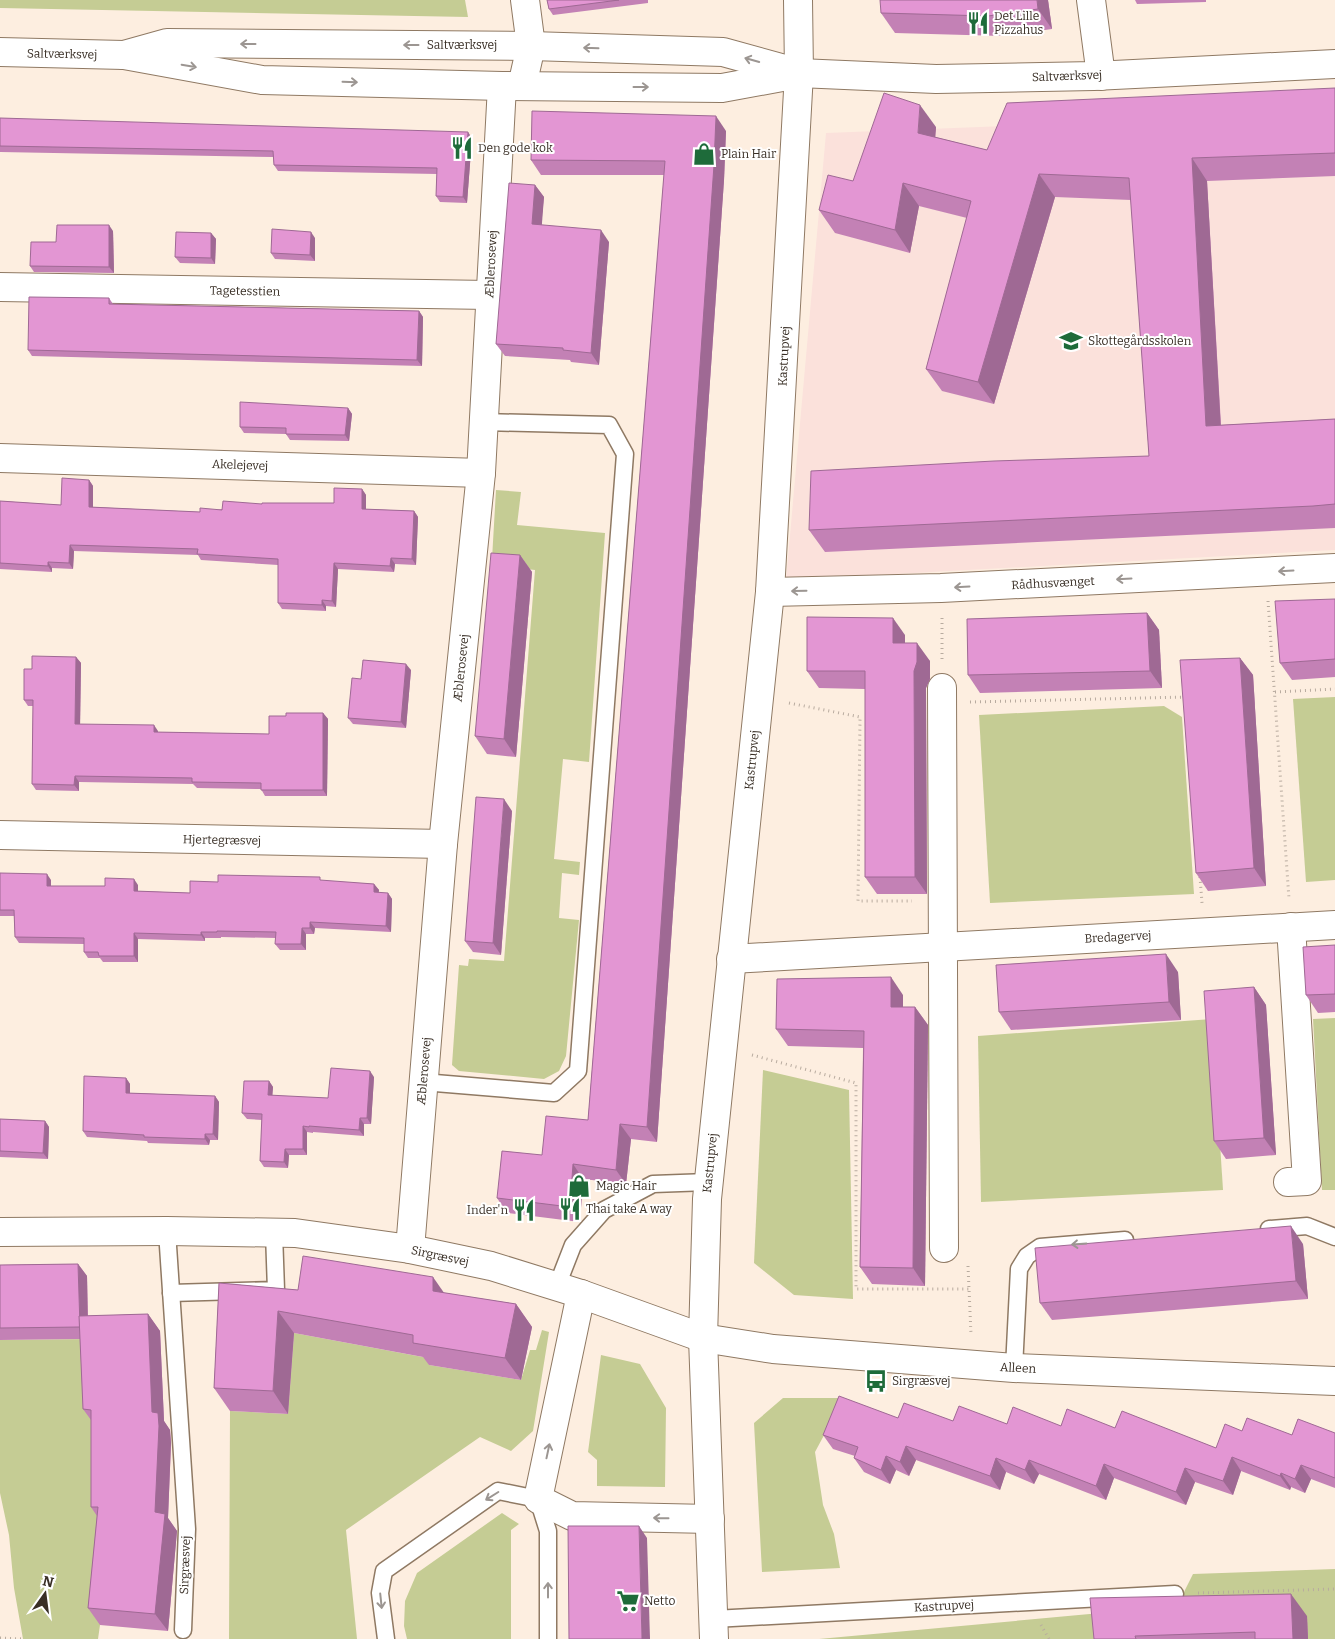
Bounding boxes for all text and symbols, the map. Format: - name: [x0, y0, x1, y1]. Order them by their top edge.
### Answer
- place label: Det Lille Pizzahus: [994, 9, 1044, 37]
- restaurant icon: Det Lille Pizzahus: [965, 10, 991, 36]
- street label: Saltværksvej: [427, 38, 497, 52]
- one-way arrow: [241, 39, 257, 48]
- one-way arrow: [403, 40, 420, 50]
- one-way arrow: [583, 43, 599, 52]
- street label: Saltværksvej: [27, 46, 97, 62]
- one-way arrow: [745, 55, 761, 64]
- one-way arrow: [181, 62, 197, 72]
- street label: Saltværksvej: [1032, 68, 1102, 84]
- one-way arrow: [342, 77, 358, 87]
- one-way arrow: [632, 82, 648, 92]
- restaurant icon: Den gode kok: [449, 135, 475, 161]
- place label: Den gode kok: [478, 141, 553, 155]
- shop icon: Plain Hair: [691, 141, 717, 167]
- place label: Plain Hair: [721, 147, 777, 161]
- street label: Æblerosevej: [482, 230, 500, 298]
- street label: Tagetesstien: [210, 283, 281, 299]
- street label: Kastrupvej: [775, 326, 793, 386]
- school or university icon: Skottegårdsskolen: [1058, 328, 1084, 354]
- place label: Skottegårdsskolen: [1088, 334, 1192, 348]
- street label: Akelejevej: [212, 457, 268, 473]
- one-way arrow: [1279, 567, 1295, 576]
- street label: Rådhusvænget: [1011, 574, 1096, 592]
- one-way arrow: [1116, 575, 1132, 584]
- one-way arrow: [954, 583, 970, 592]
- one-way arrow: [792, 586, 808, 596]
- street label: Æblerosevej: [450, 633, 472, 703]
- street label: Kastrupvej: [742, 729, 762, 791]
- street label: Hjertegræsvej: [183, 832, 261, 848]
- street label: Bredagervej: [1084, 928, 1152, 946]
- street label: Æblerosevej: [414, 1037, 434, 1105]
- street label: Kastrupvej: [700, 1132, 720, 1194]
- shop icon: Magic Hair: [566, 1173, 592, 1199]
- place label: Magic Hair: [596, 1179, 657, 1193]
- restaurant icon: Thai take A way: [557, 1196, 583, 1222]
- restaurant icon: Inder'n: [511, 1197, 537, 1223]
- place label: Thai take A way: [586, 1202, 672, 1216]
- place label: Inder'n: [467, 1203, 508, 1217]
- one-way arrow: [1071, 1239, 1087, 1248]
- street label: Sirgræsvej: [410, 1243, 470, 1269]
- street label: Alleen: [1000, 1360, 1037, 1376]
- bus stop icon: Sirgræsvej: [863, 1368, 889, 1394]
- place label: Sirgræsvej: [892, 1374, 951, 1388]
- one-way arrow: [544, 1444, 553, 1460]
- one-way arrow: [485, 1491, 499, 1502]
- one-way arrow: [654, 1513, 670, 1523]
- street label: Sirgræsvej: [177, 1535, 193, 1595]
- north arrow: [20, 1569, 70, 1619]
- text: N: [41, 1572, 56, 1591]
- one-way arrow: [543, 1583, 553, 1599]
- supermarket icon: Netto: [615, 1588, 641, 1614]
- one-way arrow: [376, 1593, 386, 1609]
- place label: Netto: [644, 1594, 675, 1608]
- street label: Kastrupvej: [914, 1597, 974, 1615]

